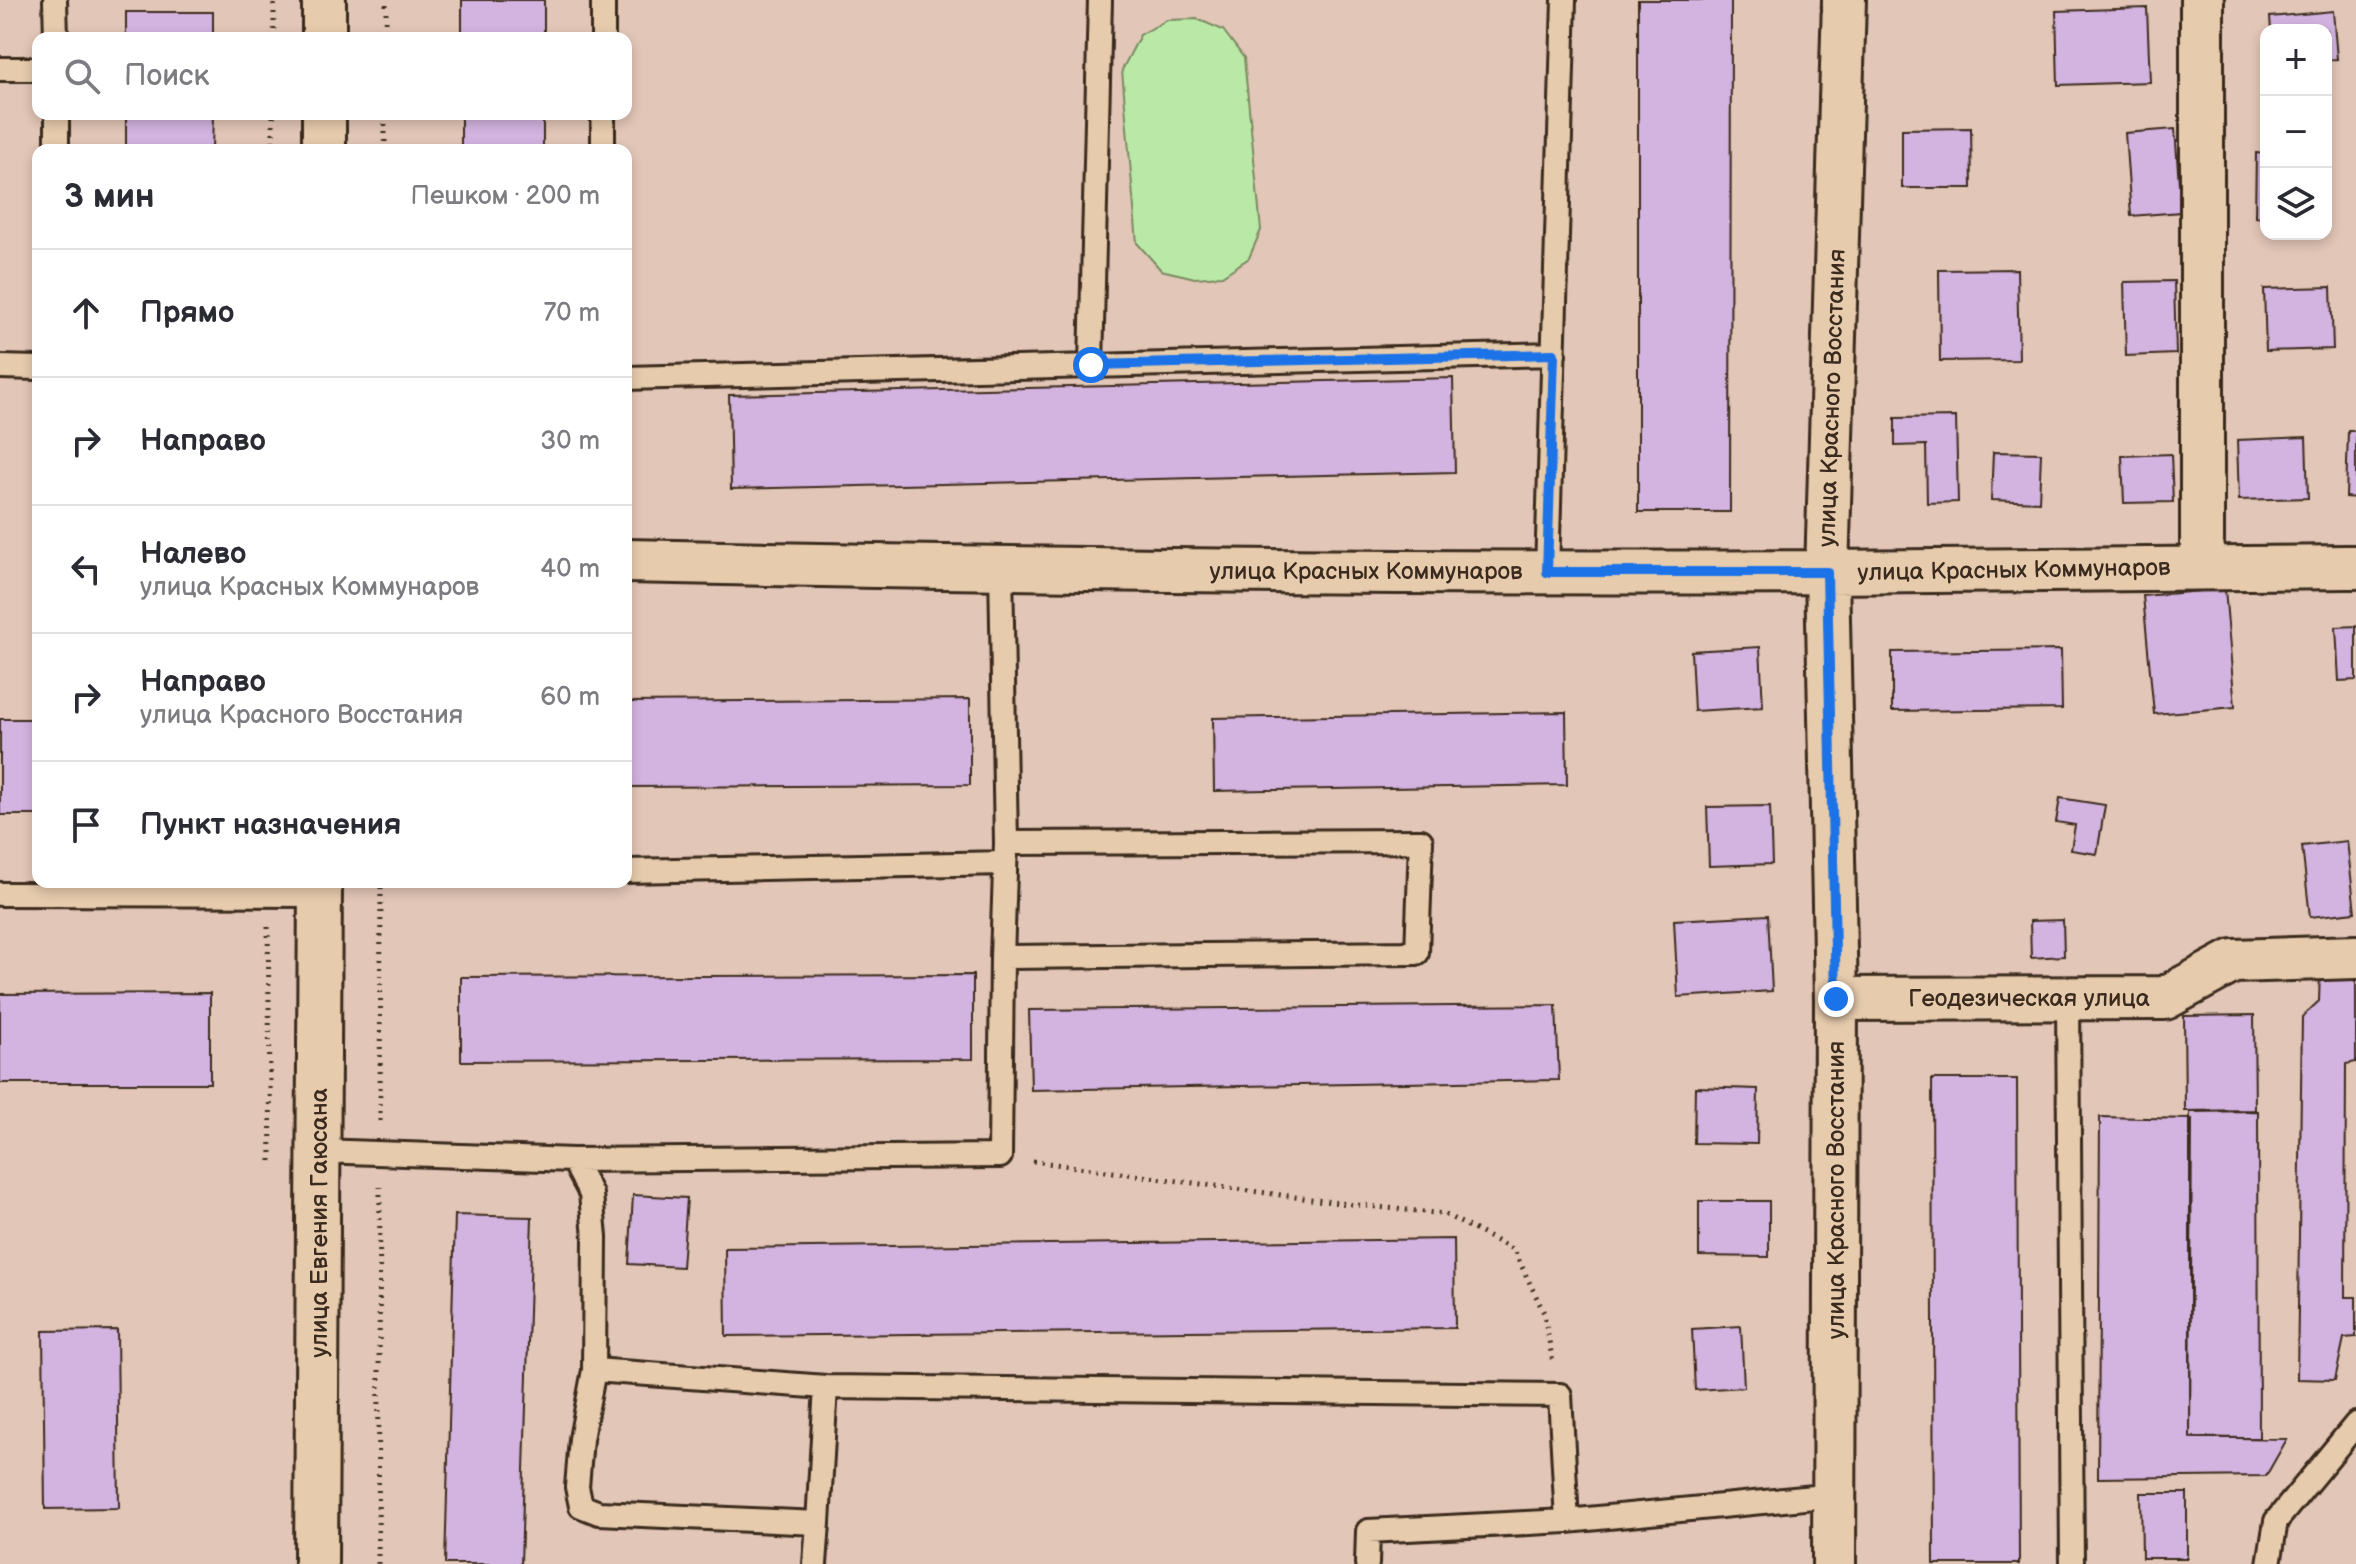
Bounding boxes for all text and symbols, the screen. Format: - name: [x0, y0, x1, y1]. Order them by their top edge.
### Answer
- map controls: [2260, 24, 2332, 240]
- button: +: [2260, 24, 2332, 96]
- search box: [32, 32, 632, 120]
- icon: search: [60, 54, 104, 98]
- text: Поиск: [124, 58, 210, 94]
- button: −: [2260, 96, 2332, 168]
- button: layers: [2260, 168, 2332, 240]
- text: 3 мин: [64, 176, 155, 217]
- text: Пешком · 200 m: [411, 181, 600, 212]
- street label: улица Красного Восстания: [1812, 248, 1852, 548]
- icon: ahead: [64, 291, 108, 335]
- text: Прямо: [140, 295, 234, 331]
- text: 70 m: [543, 298, 600, 329]
- route start: [1073, 347, 1109, 383]
- icon: right: [64, 419, 108, 463]
- text: Направо: [140, 423, 266, 459]
- text: 30 m: [540, 426, 600, 457]
- text: Налево: [140, 536, 246, 572]
- icon: left: [64, 547, 108, 591]
- street label: улица Красных Коммунаров: [1857, 553, 2171, 587]
- text: 40 m: [540, 554, 600, 585]
- street label: улица Красных Коммунаров: [1209, 557, 1523, 586]
- text: улица Красных Коммунаров: [140, 572, 479, 603]
- text: Направо: [140, 664, 266, 700]
- icon: right: [64, 675, 108, 719]
- text: 60 m: [540, 682, 600, 713]
- text: улица Красного Восстания: [140, 700, 463, 731]
- icon: arrive: [64, 803, 108, 847]
- text: Пункт назначения: [140, 807, 401, 843]
- route end: [1818, 981, 1854, 1017]
- street label: Геодезическая улица: [1908, 984, 2150, 1013]
- street label: улица Красного Восстания: [1822, 1041, 1851, 1339]
- street label: улица Евгения Гаюсана: [305, 1088, 334, 1358]

